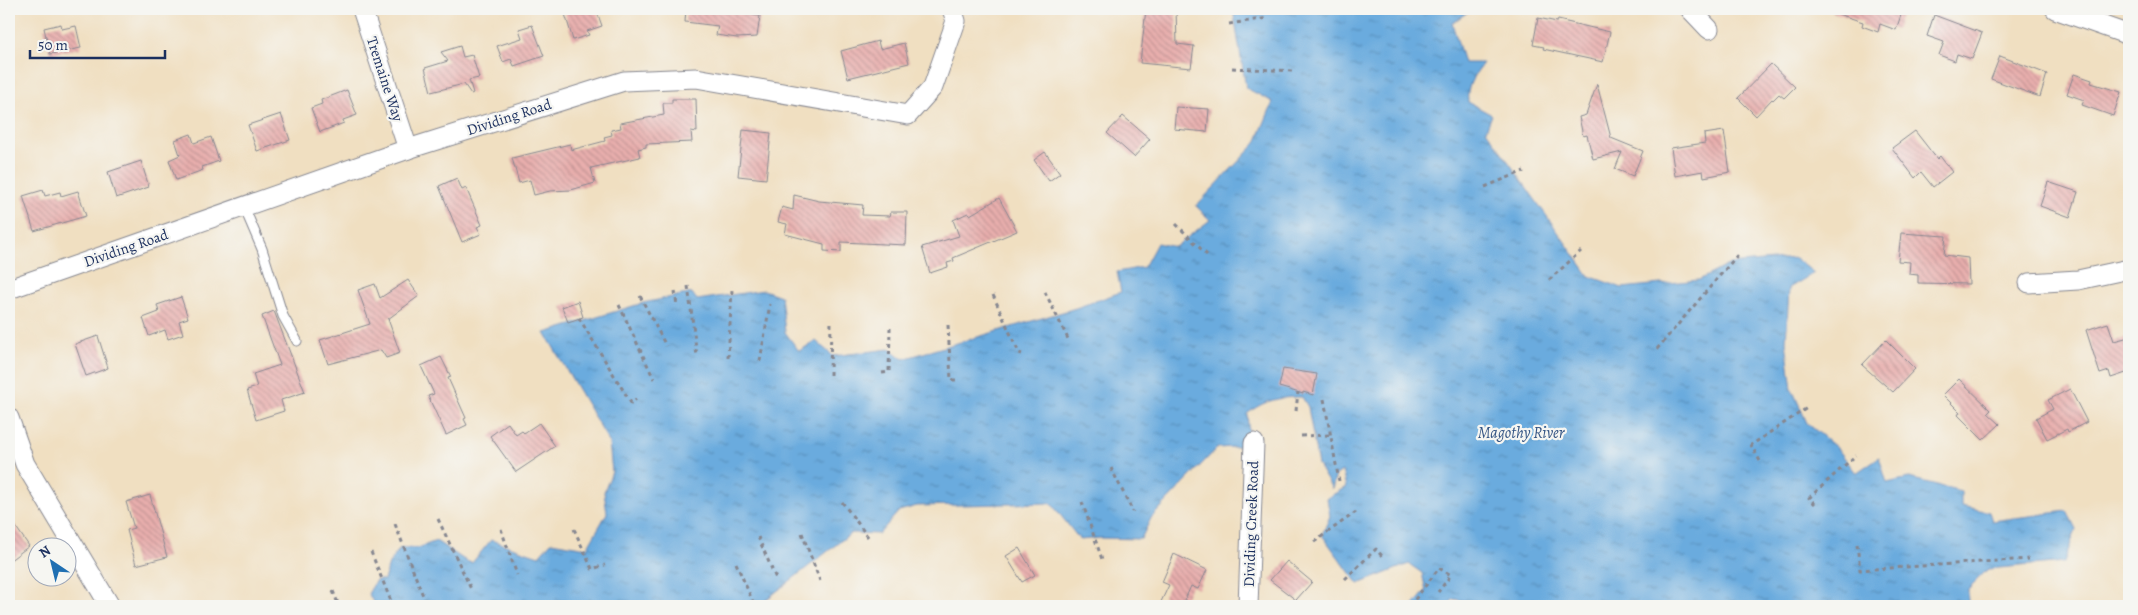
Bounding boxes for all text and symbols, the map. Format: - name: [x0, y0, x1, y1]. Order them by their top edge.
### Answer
- scale bar: [30, 28, 165, 60]
- street label: Tremaine Way: [362, 34, 408, 124]
- text: 50 m: [38, 35, 68, 55]
- street label: Dividing Road: [464, 94, 555, 140]
- street label: Dividing Road: [81, 224, 172, 272]
- water label: Magothy River: [1478, 422, 1565, 444]
- street label: Dividing Creek Road: [1239, 460, 1263, 588]
- north arrow: [28, 538, 78, 588]
- text: N: [35, 541, 54, 562]

